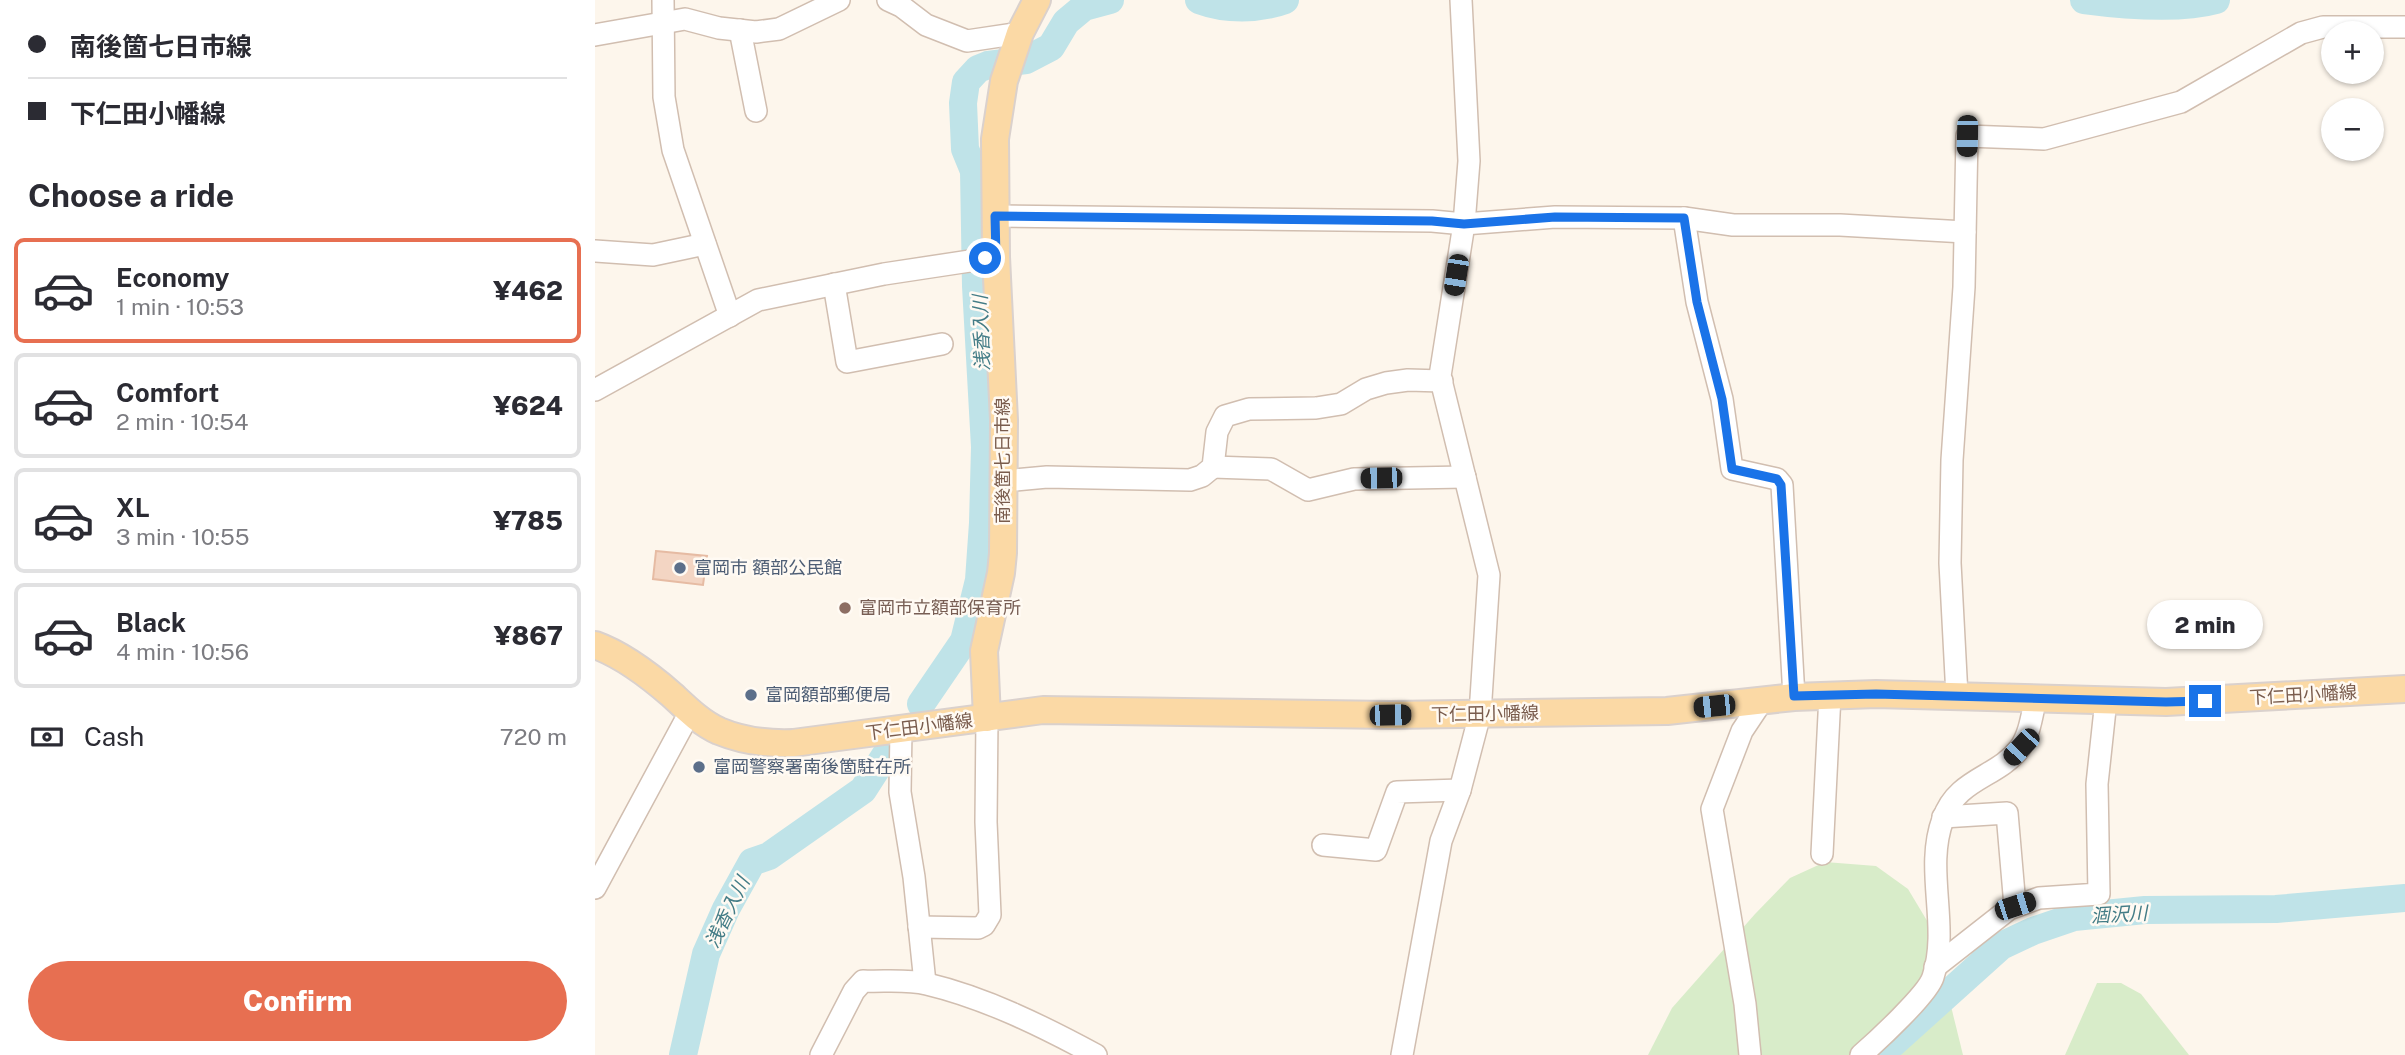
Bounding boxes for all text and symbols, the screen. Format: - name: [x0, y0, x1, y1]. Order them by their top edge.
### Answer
- map controls: [2321, 21, 2384, 161]
- button: +: [2321, 21, 2384, 84]
- text: 南後箇七日市線: [70, 31, 252, 62]
- text: 下仁田小幡線: [70, 98, 226, 129]
- button: −: [2321, 98, 2384, 161]
- car: [1957, 115, 1978, 157]
- text: Choose a ride: [28, 177, 234, 214]
- route start: [969, 242, 1001, 274]
- car: [1443, 253, 1470, 297]
- icon: car: [32, 259, 95, 322]
- text: Economy: [116, 262, 229, 293]
- text: ¥462: [493, 275, 563, 306]
- text: 1 min · 10:53: [116, 293, 244, 320]
- water label: 浅香入川: [969, 293, 993, 371]
- icon: car: [32, 374, 95, 437]
- text: Comfort: [116, 377, 219, 408]
- text: ¥624: [493, 390, 563, 421]
- street label: 南後箇七日市線: [992, 398, 1013, 524]
- text: 2 min · 10:54: [116, 408, 248, 435]
- car: [1360, 467, 1403, 489]
- icon: car: [32, 489, 95, 552]
- text: XL: [116, 492, 150, 523]
- text: ¥785: [493, 505, 563, 536]
- text: 3 min · 10:55: [116, 523, 249, 550]
- place label: 富岡市 額部公民館: [694, 557, 842, 578]
- marker: 富岡市 額部公民館: [672, 560, 688, 576]
- place label: 富岡市立額部保育所: [859, 597, 1021, 618]
- marker: 富岡市立額部保育所: [837, 600, 853, 616]
- callout: 2 min: [2147, 600, 2263, 648]
- icon: car: [32, 604, 95, 667]
- text: Black: [116, 607, 186, 638]
- text: 2 min: [2174, 611, 2236, 638]
- text: ¥867: [494, 620, 563, 651]
- text: 4 min · 10:56: [116, 638, 249, 665]
- street label: 下仁田小幡線: [2248, 681, 2357, 708]
- place label: 富岡額部郵便局: [765, 684, 891, 705]
- route end: [2189, 685, 2221, 717]
- marker: 富岡額部郵便局: [743, 687, 759, 703]
- car: [1693, 693, 1736, 719]
- street label: 下仁田小幡線: [1431, 702, 1539, 725]
- car: [1369, 704, 1412, 726]
- street label: 下仁田小幡線: [864, 710, 974, 744]
- icon: cash: [28, 718, 66, 756]
- text: Cash: [84, 721, 144, 752]
- text: 720 m: [500, 723, 567, 750]
- car: [1999, 724, 2044, 770]
- place label: 富岡警察署南後箇駐在所: [713, 756, 911, 777]
- marker: 富岡警察署南後箇駐在所: [691, 759, 707, 775]
- water label: 浅香入川: [700, 871, 754, 951]
- car: [1992, 890, 2039, 922]
- water label: 涸沢川: [2090, 901, 2150, 926]
- button: Confirm: [28, 961, 567, 1041]

